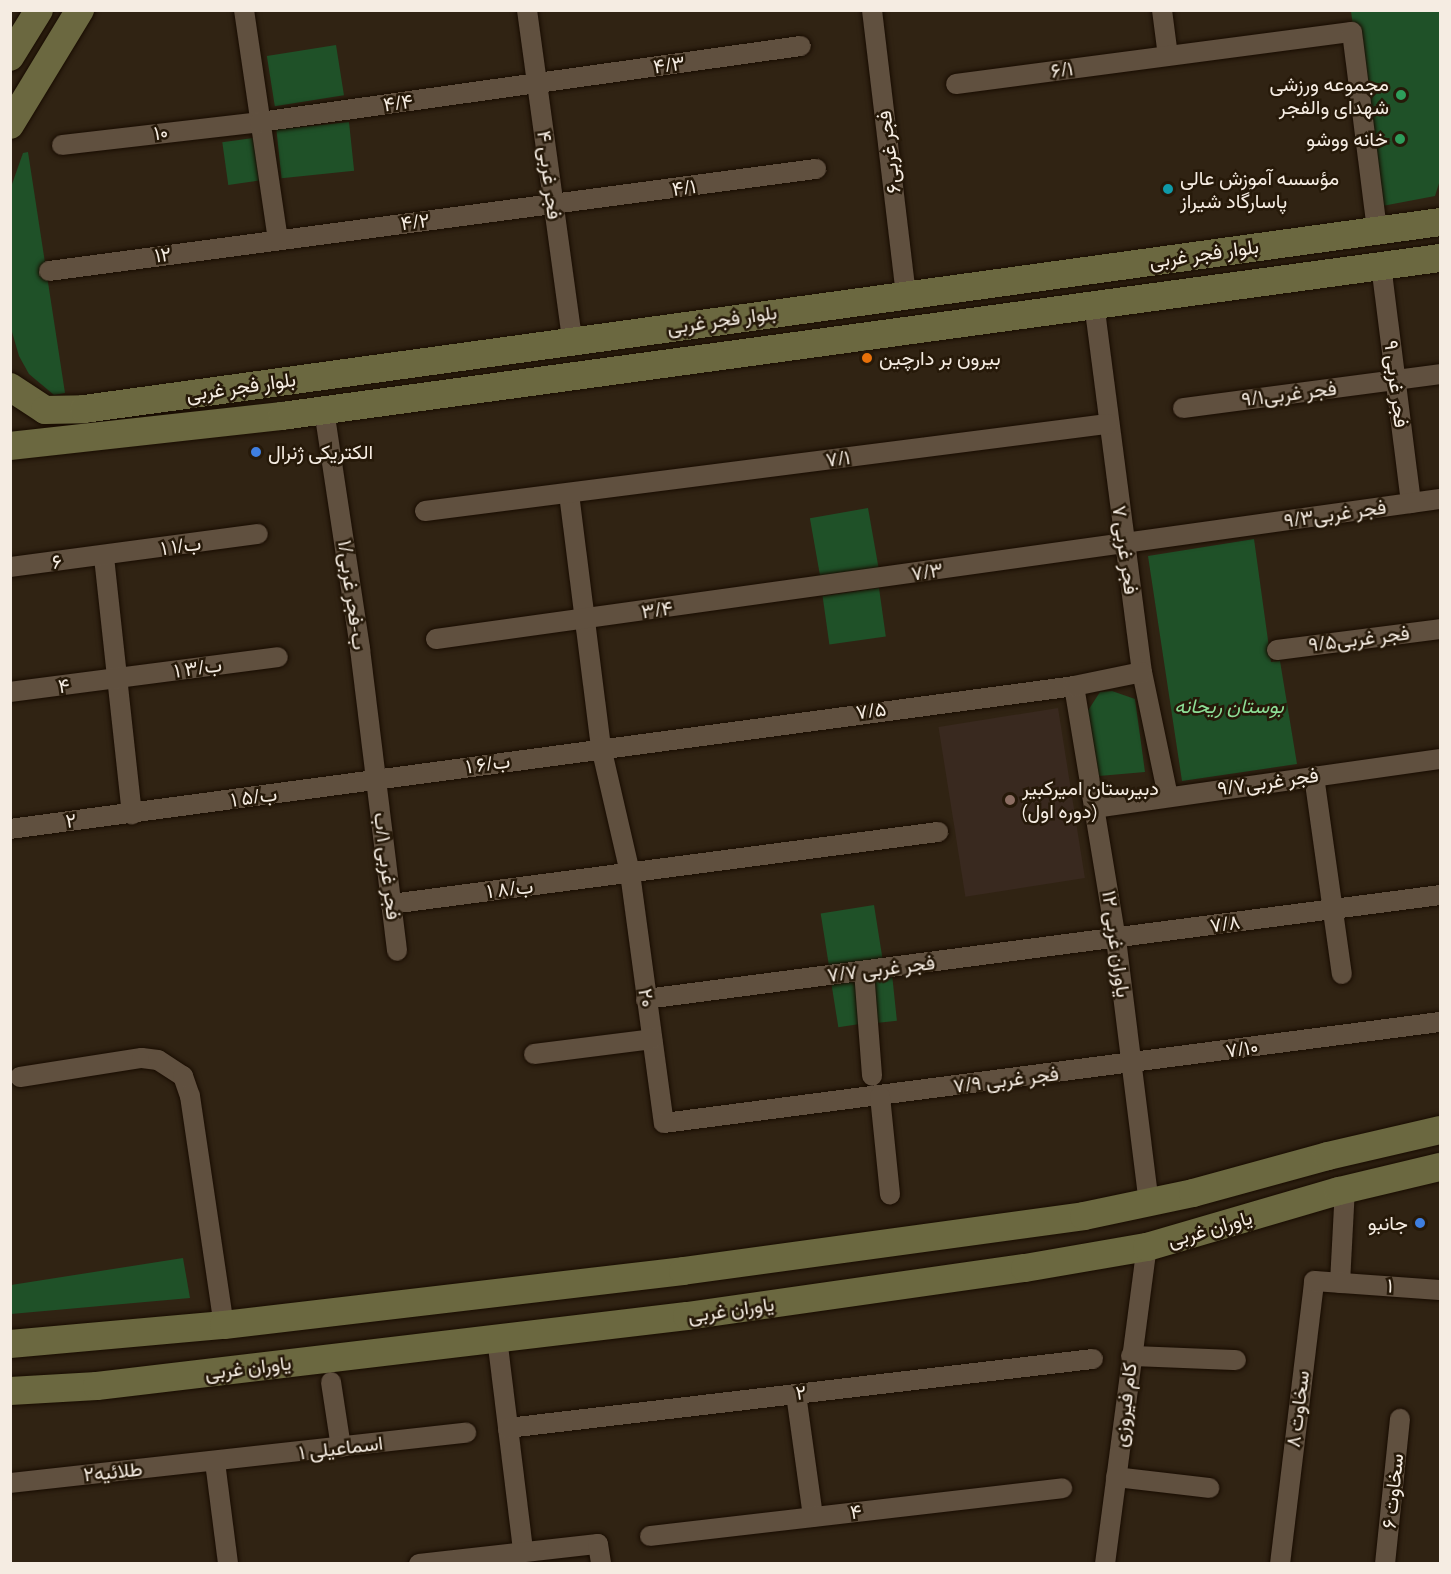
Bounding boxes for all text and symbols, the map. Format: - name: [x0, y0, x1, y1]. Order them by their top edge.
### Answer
- street label: ۴/۳: [652, 51, 686, 79]
- street label: ۶/۱: [1049, 57, 1075, 83]
- place label: مجموعه ورزشی شهدای والفجر: [1270, 72, 1389, 119]
- marker: مجموعه ورزشی شهدای والفجر: [1394, 88, 1408, 102]
- street label: ۴/۴: [382, 89, 414, 117]
- street label: فجر غربی۶: [872, 109, 906, 195]
- street label: ۱۰: [152, 120, 170, 146]
- place label: خانه ووشو: [1306, 127, 1388, 151]
- street label: ۴ فجر غربی: [532, 129, 566, 221]
- marker: خانه ووشو: [1393, 132, 1407, 146]
- place label: مؤسسه آموزش عالی پاسارگاد شیراز: [1180, 166, 1339, 213]
- street label: ۴/۱: [670, 174, 698, 202]
- marker: مؤسسه آموزش عالی پاسارگاد شیراز: [1161, 182, 1175, 196]
- street label: ۴/۲: [399, 208, 431, 236]
- street label: بلوار فجر غربی: [1148, 234, 1260, 274]
- street label: ۱۲: [153, 242, 173, 268]
- street label: بلوار فجر غربی: [666, 300, 778, 340]
- street label: ۹ فجر غربی: [1379, 339, 1413, 429]
- place label: بیرون بر دارچین: [879, 346, 1001, 370]
- marker: بیرون بر دارچین: [860, 351, 874, 365]
- street label: بلوار فجر غربی: [185, 367, 297, 407]
- street label: فجر غربی۹/۱: [1240, 376, 1338, 412]
- place label: الکتریکی ژنرال: [268, 440, 373, 464]
- marker: الکتریکی ژنرال: [249, 445, 263, 459]
- street label: ۷/۱: [824, 446, 852, 472]
- street label: فجر غربی۹/۳: [1282, 495, 1388, 533]
- street label: ۷ فجر غربی: [1107, 504, 1143, 596]
- street label: ۱ ب/۱: [159, 531, 203, 561]
- street label: ۱/ب-فجر غربی: [332, 539, 372, 651]
- street label: ۶: [51, 549, 63, 575]
- street label: ۷/۳: [910, 558, 944, 586]
- street label: ۳/۴: [640, 596, 674, 624]
- street label: فجر غربی۹/۵: [1307, 621, 1411, 657]
- street label: ۱ ب/۳: [173, 653, 223, 683]
- street label: ۴: [57, 673, 71, 699]
- park label: بوستان ریحانه: [1174, 694, 1284, 718]
- street label: ۷/۵: [854, 697, 888, 725]
- street label: ۱ ب/۶: [464, 749, 512, 779]
- street label: فجر غربی۹/۷: [1216, 763, 1320, 801]
- place label: دبیرستان امیرکبیر (دوره اول): [1022, 777, 1159, 824]
- street label: ۱ ب/۵: [229, 782, 279, 812]
- marker: دبیرستان امیرکبیر (دوره اول): [1003, 793, 1017, 807]
- street label: ۲: [64, 808, 78, 834]
- street label: فجر غربی ۱/ب: [369, 811, 405, 921]
- street label: ۱ ب/۸: [486, 874, 534, 904]
- street label: ۱۲ یاوران غربی: [1097, 889, 1135, 999]
- street label: ۷/۸: [1208, 910, 1242, 938]
- street label: ۷/۷ فجر غربی: [826, 950, 936, 988]
- street label: ۲۰: [633, 987, 659, 1009]
- street label: ۷/۱۰: [1224, 1035, 1260, 1063]
- street label: ۷/۹ فجر غربی: [952, 1062, 1060, 1098]
- street label: یاوران غربی: [1165, 1205, 1255, 1253]
- place label: جانبو: [1368, 1211, 1408, 1235]
- marker: جانبو: [1413, 1216, 1427, 1230]
- street label: ۱: [1386, 1274, 1394, 1298]
- street label: یاوران غربی: [686, 1292, 776, 1328]
- street label: یاوران غربی: [203, 1351, 293, 1385]
- street label: کام فیروزی: [1108, 1361, 1142, 1449]
- street label: سخاوت ۸: [1281, 1369, 1315, 1449]
- street label: ۲: [794, 1380, 808, 1406]
- street label: اسماعیلی ۱: [298, 1431, 384, 1465]
- street label: سخاوت ۶: [1377, 1452, 1409, 1530]
- street label: طلائیه۲: [82, 1457, 144, 1487]
- street label: ۴: [849, 1499, 863, 1525]

